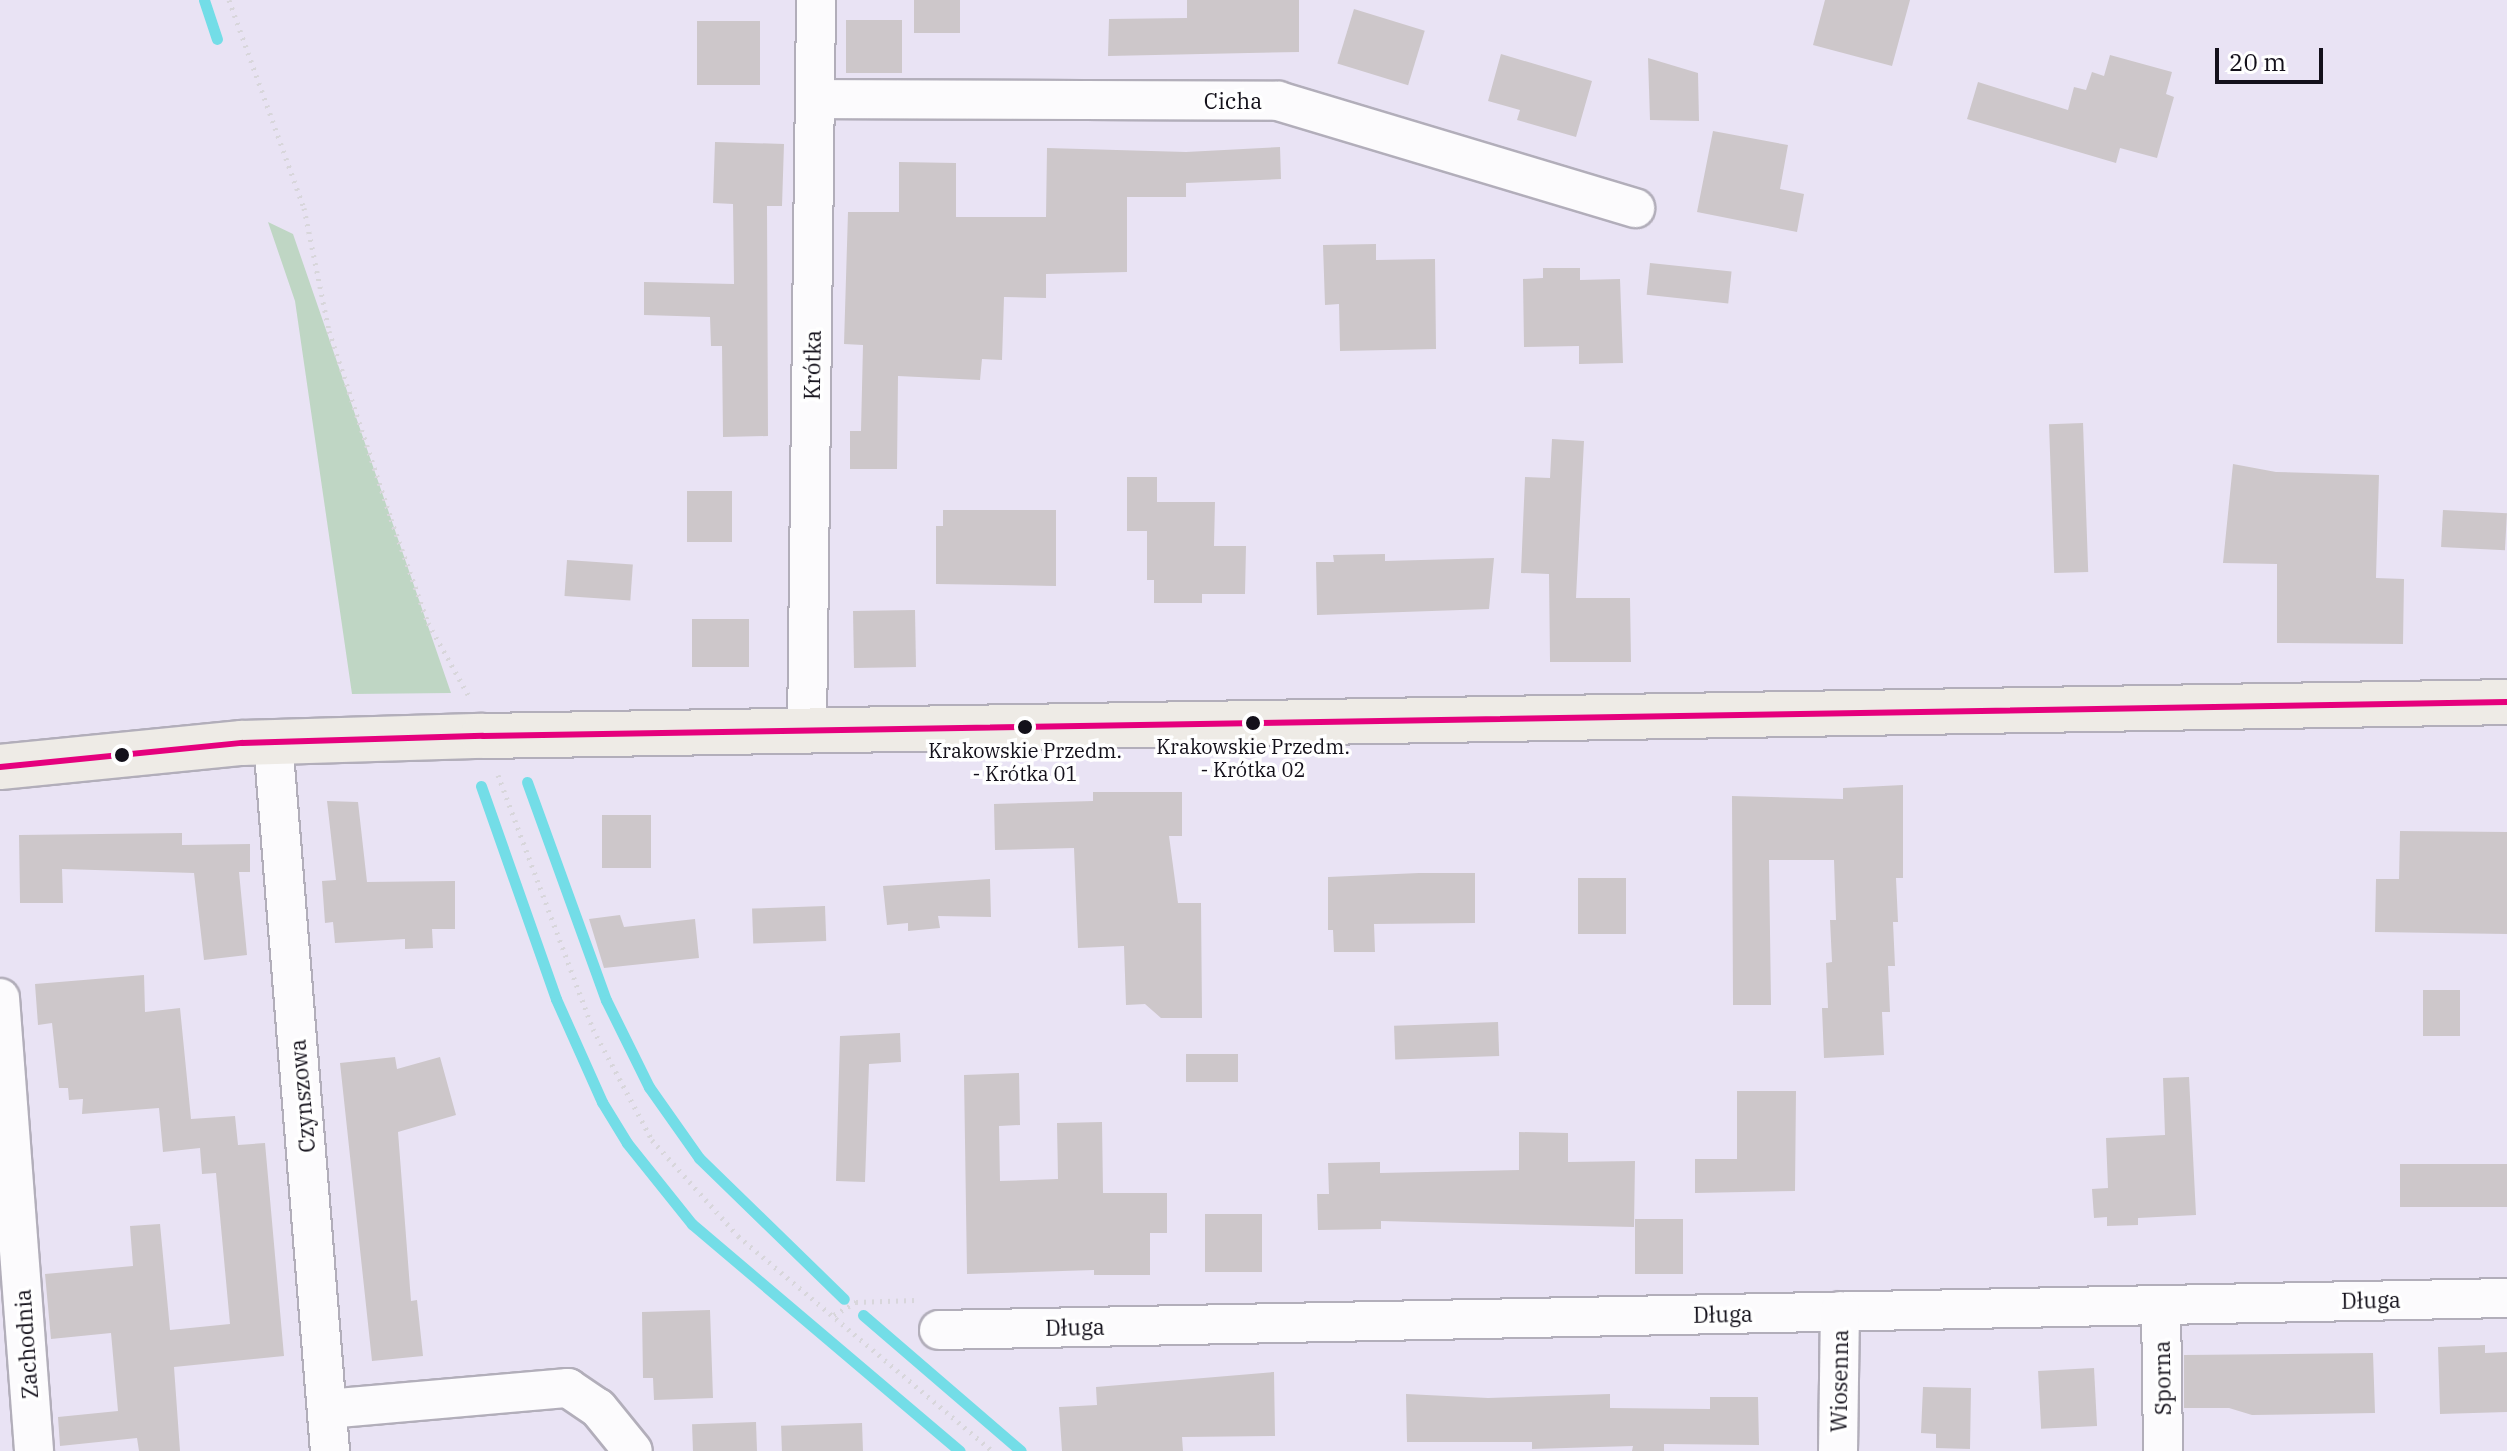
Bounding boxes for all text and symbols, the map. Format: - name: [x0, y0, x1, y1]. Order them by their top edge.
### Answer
- scale bar: [2219, 32, 2327, 82]
- text: 20 m: [2229, 46, 2286, 78]
- street label: Cicha: [1204, 88, 1262, 114]
- street label: Krótka: [798, 330, 826, 400]
- marker: Krakowskie Przedm. - Krótka 02: [1245, 715, 1261, 731]
- marker: Krakowskie Przedm. - Krótka 01: [1017, 719, 1033, 735]
- place label: Krakowskie Przedm. - Krótka 02: [1156, 734, 1350, 781]
- place label: Krakowskie Przedm. - Krótka 01: [928, 738, 1122, 785]
- unlabelled marker: [114, 747, 130, 763]
- street label: Czynszowa: [284, 1038, 320, 1154]
- street label: Długa: [2341, 1286, 2401, 1314]
- street label: Zachodnia: [9, 1288, 43, 1400]
- street label: Długa: [1693, 1300, 1753, 1328]
- street label: Długa: [1045, 1313, 1105, 1341]
- street label: Wiosenna: [1825, 1329, 1853, 1433]
- street label: Sporna: [2148, 1340, 2176, 1416]

